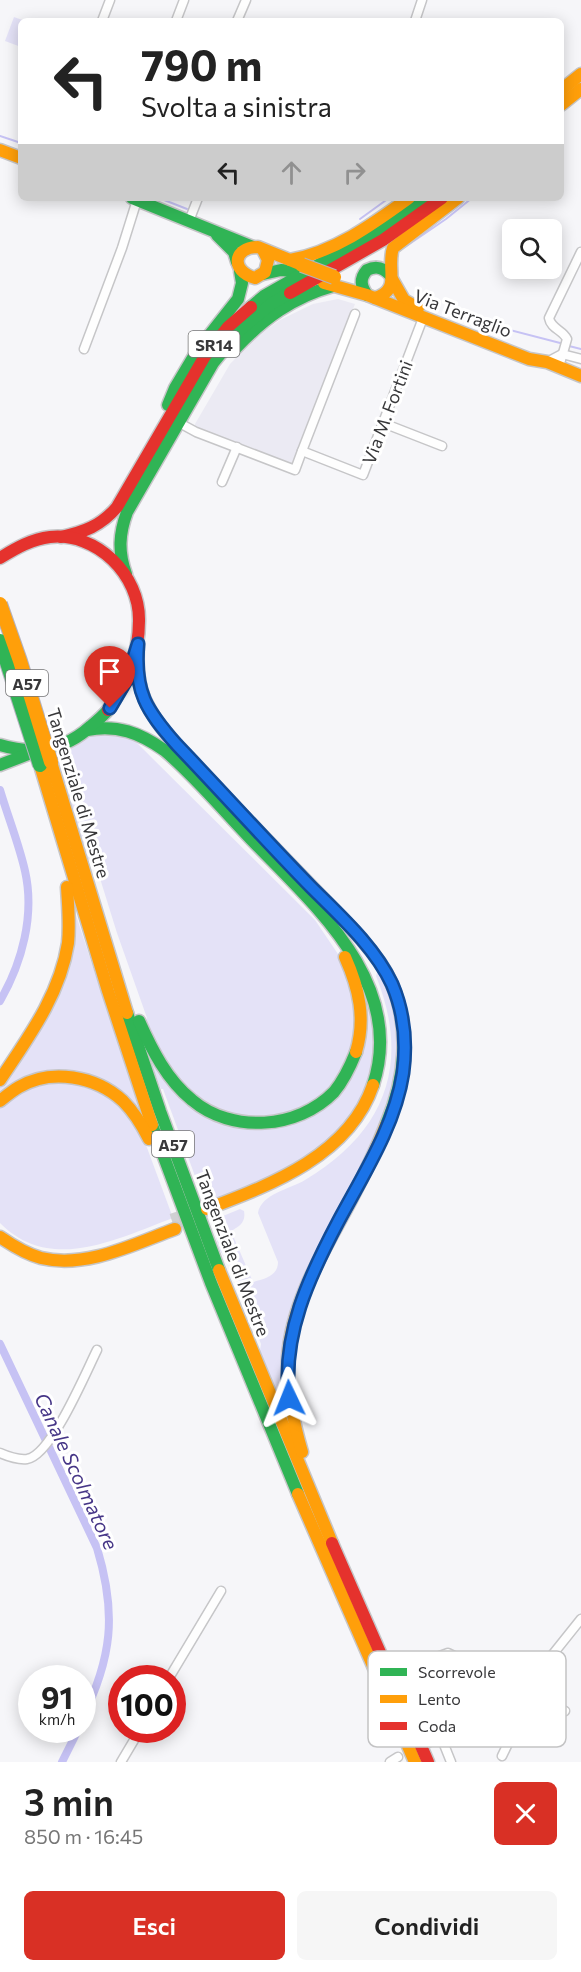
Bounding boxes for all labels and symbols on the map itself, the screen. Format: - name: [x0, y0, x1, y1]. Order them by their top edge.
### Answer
- street label: Via Terraglio: [411, 284, 515, 342]
- road number: SR14: [188, 331, 240, 357]
- street label: Via M. Fortini: [357, 357, 417, 467]
- pin: [84, 646, 135, 708]
- road number: A57: [6, 670, 48, 696]
- street label: Tangenziale di Mestre: [43, 705, 115, 881]
- road number: A57: [152, 1131, 194, 1157]
- street label: Tangenziale di Mestre: [191, 1167, 275, 1339]
- position arrow: [257, 1366, 321, 1430]
- water label: Canale Scolmatore: [30, 1389, 124, 1554]
- legend: [368, 1651, 566, 1747]
- text: Scorrevole: [418, 1662, 496, 1681]
- speed limit sign: 100: [108, 1665, 186, 1743]
- text: Lento: [418, 1689, 461, 1708]
- text: Coda: [418, 1716, 456, 1735]

